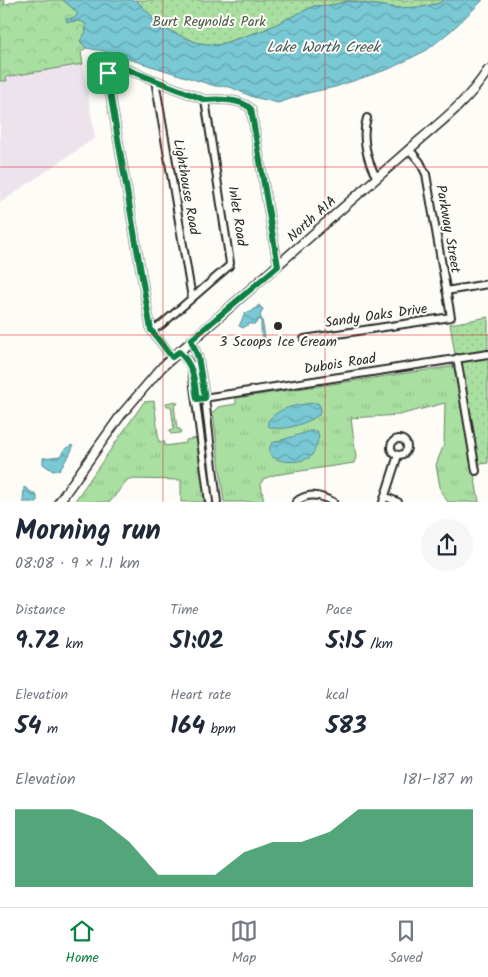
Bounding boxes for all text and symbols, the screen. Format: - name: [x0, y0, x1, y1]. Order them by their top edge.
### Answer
- park label: Burt Reynolds Park: [152, 11, 266, 33]
- water label: Lake Worth Creek: [267, 36, 381, 60]
- pin: [87, 52, 129, 94]
- icon: arrive: [94, 59, 122, 87]
- street label: Lighthouse Road: [167, 137, 205, 238]
- street label: Parkway Street: [429, 183, 467, 275]
- street label: Inlet Road: [221, 184, 253, 249]
- street label: North A1A: [282, 191, 342, 247]
- street label: Sandy Oaks Drive: [323, 298, 429, 334]
- marker: 3 Scoops Ice Cream: [272, 320, 284, 332]
- place label: 3 Scoops Ice Cream: [219, 331, 337, 353]
- street label: Dubois Road: [303, 347, 378, 381]
- text: Morning run: [15, 509, 161, 554]
- button: share: [421, 519, 473, 571]
- text: 08:08 · 9 × 1.1 km: [15, 551, 140, 576]
- text: Distance: [15, 599, 65, 621]
- text: Time: [170, 599, 199, 621]
- text: Pace: [326, 599, 352, 621]
- text: 9.72: [15, 621, 60, 661]
- text: 51:02: [170, 621, 224, 661]
- text: 5:15: [326, 621, 365, 661]
- text: km: [60, 633, 83, 655]
- text: /km: [365, 633, 393, 655]
- text: Elevation: [15, 684, 68, 706]
- text: Heart rate: [170, 684, 231, 706]
- text: kcal: [326, 684, 348, 706]
- text: 54: [15, 706, 41, 746]
- text: 164: [170, 706, 205, 746]
- text: 583: [326, 706, 367, 746]
- text: m: [41, 718, 58, 740]
- text: bpm: [205, 718, 236, 740]
- text: Elevation: [15, 767, 76, 792]
- text: 181–187 m: [402, 767, 473, 792]
- tab: Home: [66, 917, 99, 969]
- tab: Map: [230, 917, 258, 969]
- tab: Saved: [389, 917, 422, 969]

